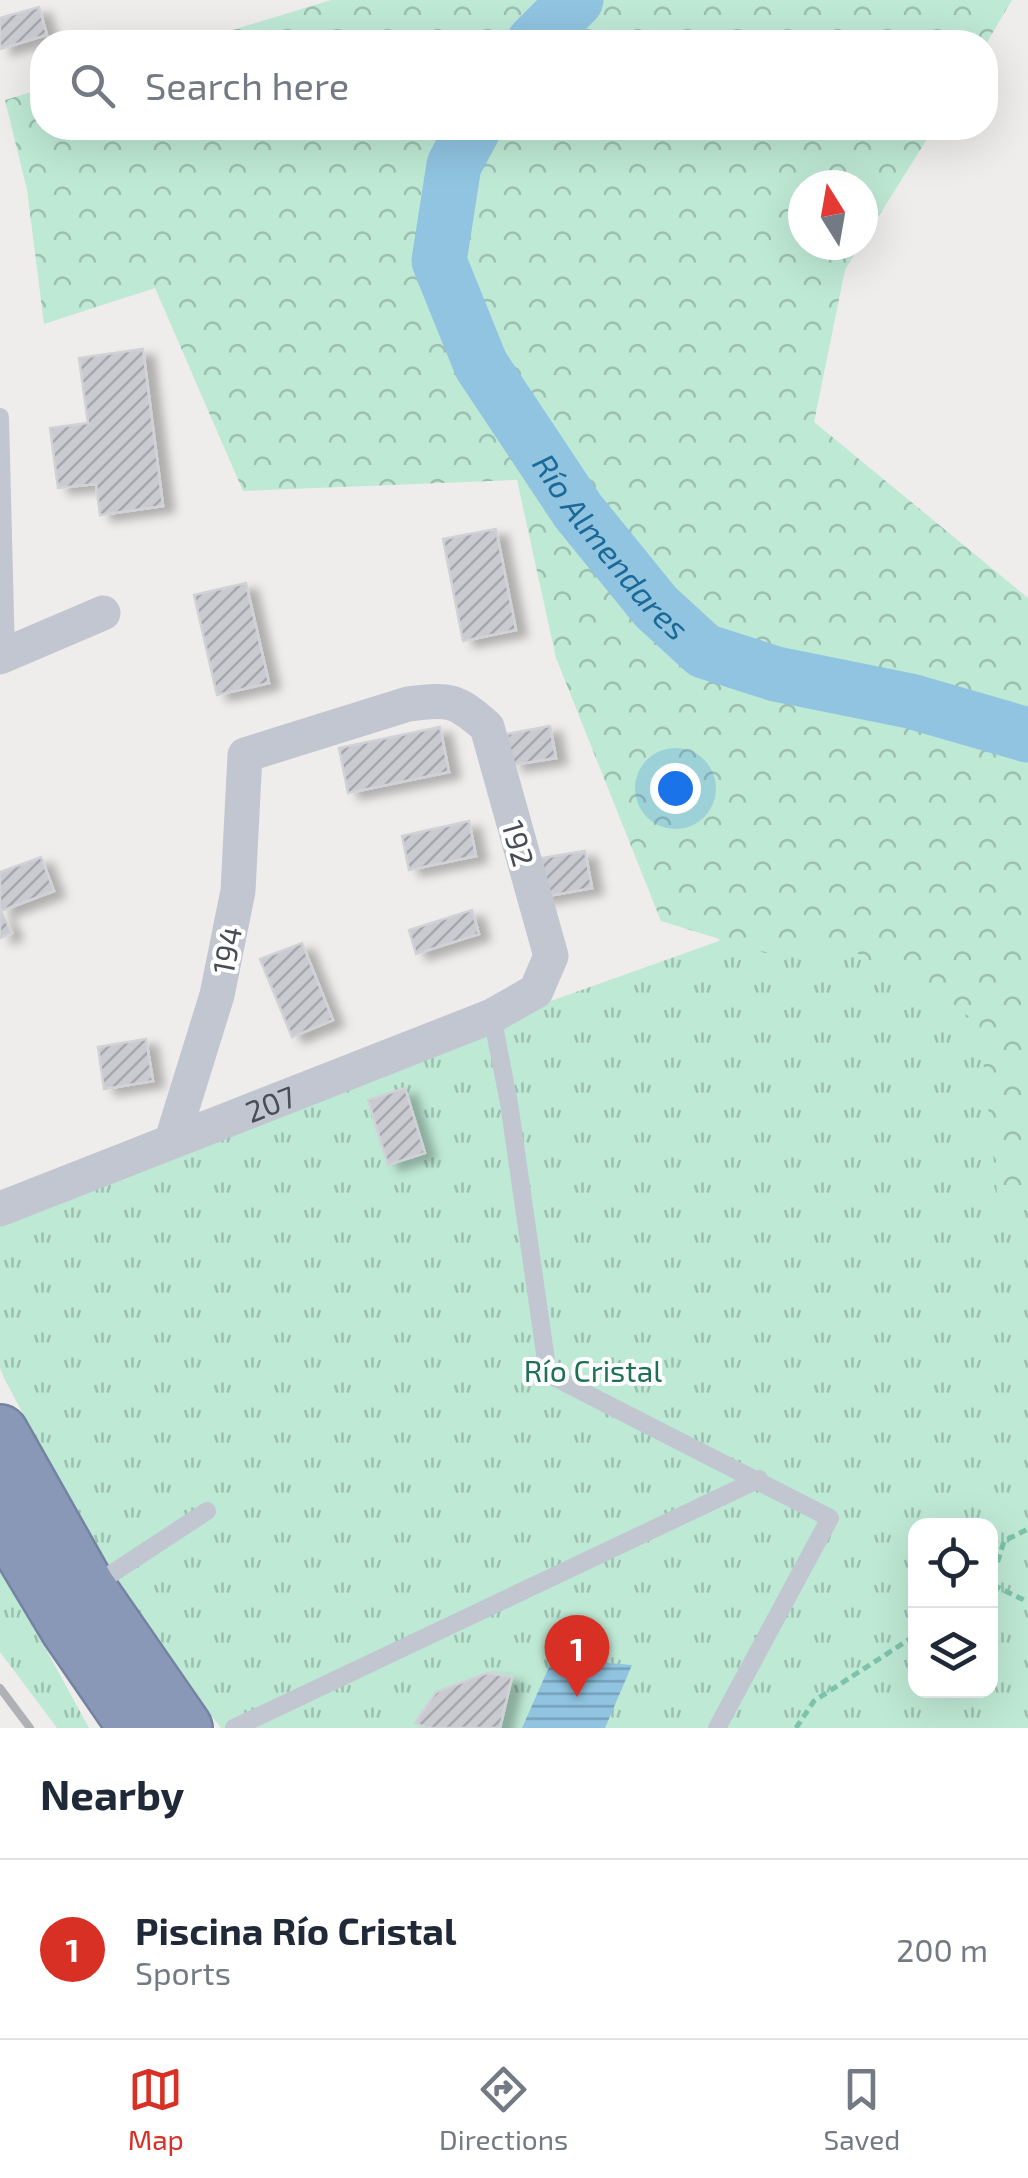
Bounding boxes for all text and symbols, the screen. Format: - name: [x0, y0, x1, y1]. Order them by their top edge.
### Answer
- search box: [30, 30, 998, 140]
- icon: search: [65, 58, 120, 113]
- text: Search here: [145, 62, 349, 108]
- north arrow: [788, 170, 878, 260]
- water label: Río Almendares: [526, 446, 697, 647]
- your location: [650, 763, 701, 814]
- street label: 192: [495, 816, 543, 870]
- street label: 194: [204, 923, 248, 977]
- street label: 207: [240, 1077, 300, 1129]
- park label: Río Cristal: [524, 1352, 662, 1388]
- map controls: [908, 1518, 998, 1698]
- button: locate: [908, 1518, 998, 1608]
- button: layers: [908, 1608, 998, 1698]
- pin: 1: [544, 1614, 610, 1697]
- text: Nearby: [40, 1768, 184, 1818]
- text: Piscina Río Cristal: [135, 1907, 456, 1953]
- text: 1: [66, 1930, 79, 1968]
- text: 200 m: [896, 1930, 988, 1968]
- text: Sports: [135, 1953, 231, 1991]
- tab: Map: [128, 2062, 184, 2156]
- tab: Directions: [439, 2062, 568, 2156]
- tab: Saved: [824, 2062, 900, 2156]

